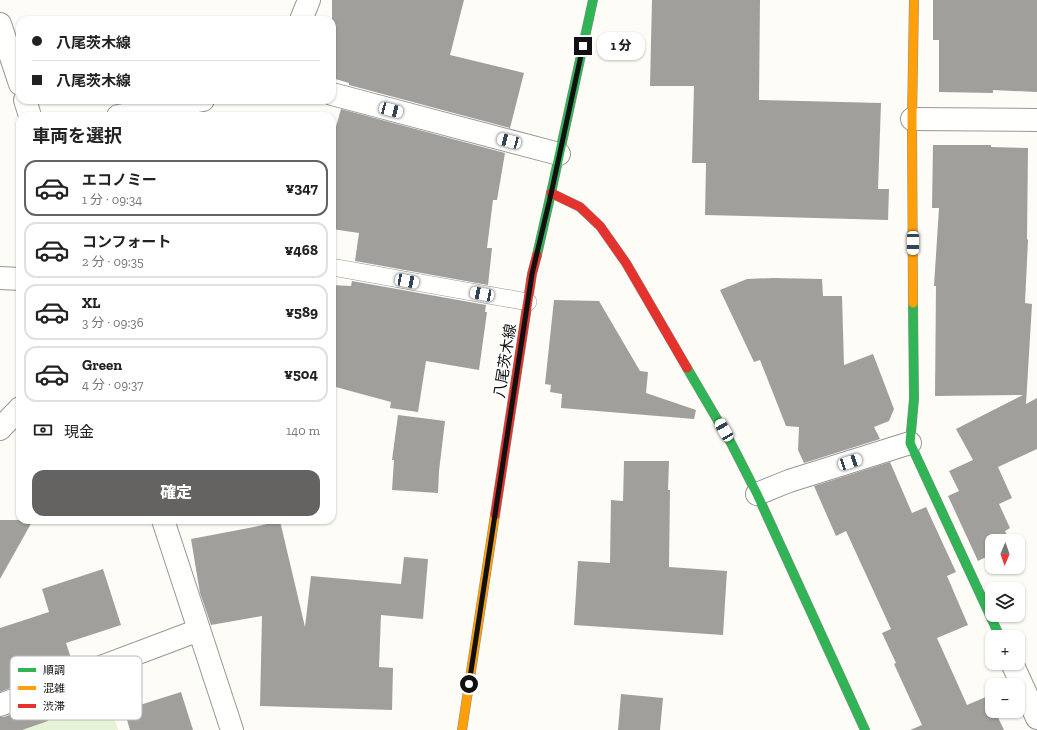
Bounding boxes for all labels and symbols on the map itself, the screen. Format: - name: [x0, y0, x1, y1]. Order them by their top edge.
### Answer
- callout: 1 分: [597, 32, 645, 60]
- route end: [574, 37, 592, 55]
- car: [378, 101, 404, 119]
- car: [496, 132, 522, 150]
- car: [907, 231, 919, 255]
- car: [394, 273, 420, 289]
- car: [469, 286, 495, 302]
- street label: 八尾茨木線: [490, 323, 520, 399]
- car: [713, 417, 735, 443]
- car: [837, 453, 863, 471]
- north arrow: [985, 534, 1025, 574]
- legend: [10, 656, 142, 720]
- text: 順調: [43, 664, 65, 677]
- route start: [460, 675, 478, 693]
- text: 混雑: [43, 682, 65, 695]
- text: 渋滞: [43, 700, 65, 713]

